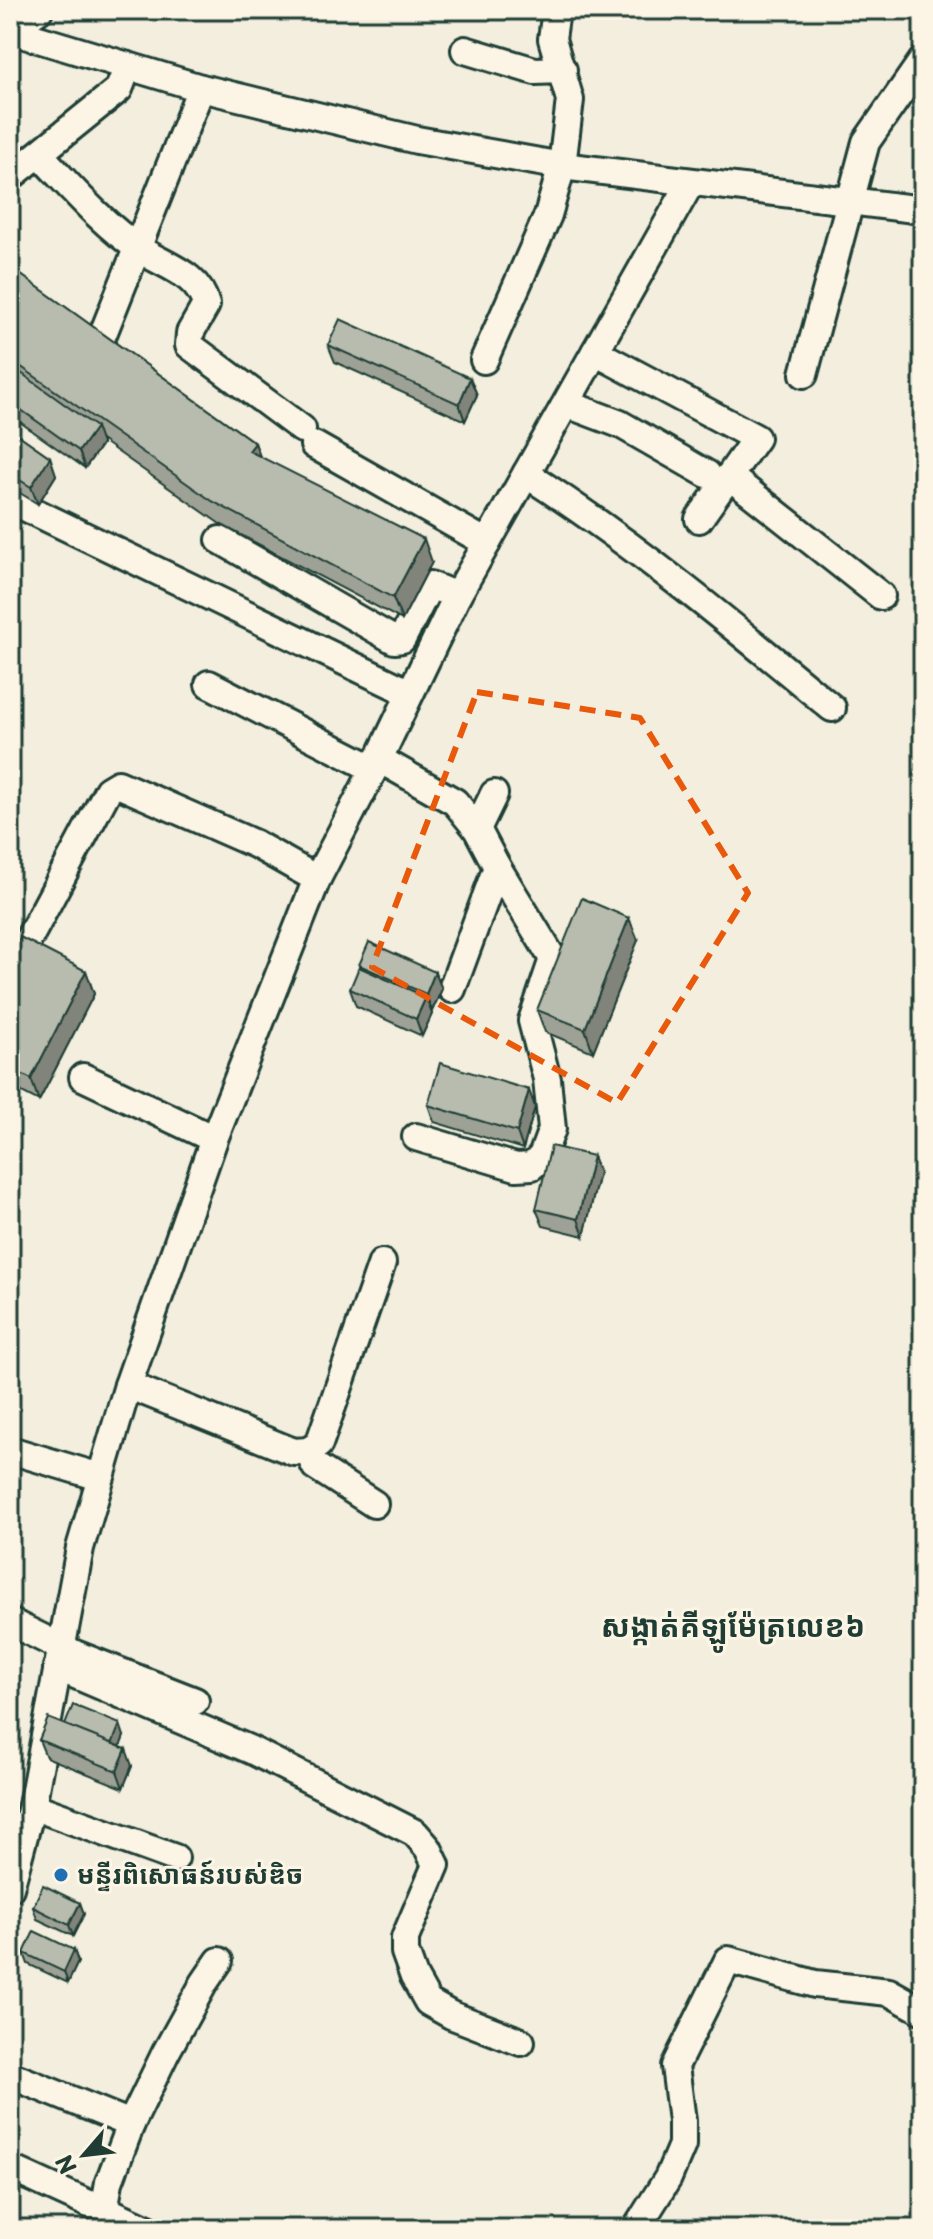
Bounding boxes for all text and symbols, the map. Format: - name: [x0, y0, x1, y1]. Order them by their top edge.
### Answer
- district label: សង្កាត់គីឡូម៉ែត្រលេខ៦: [601, 1602, 865, 1653]
- place label: មន្ទីរពិសោធន៍របស់ឌិច: [77, 1854, 303, 1893]
- marker: មន្ទីរពិសោធន៍របស់ឌិច: [52, 1866, 70, 1884]
- north arrow: [44, 2115, 124, 2195]
- text: N: [46, 2150, 84, 2181]

